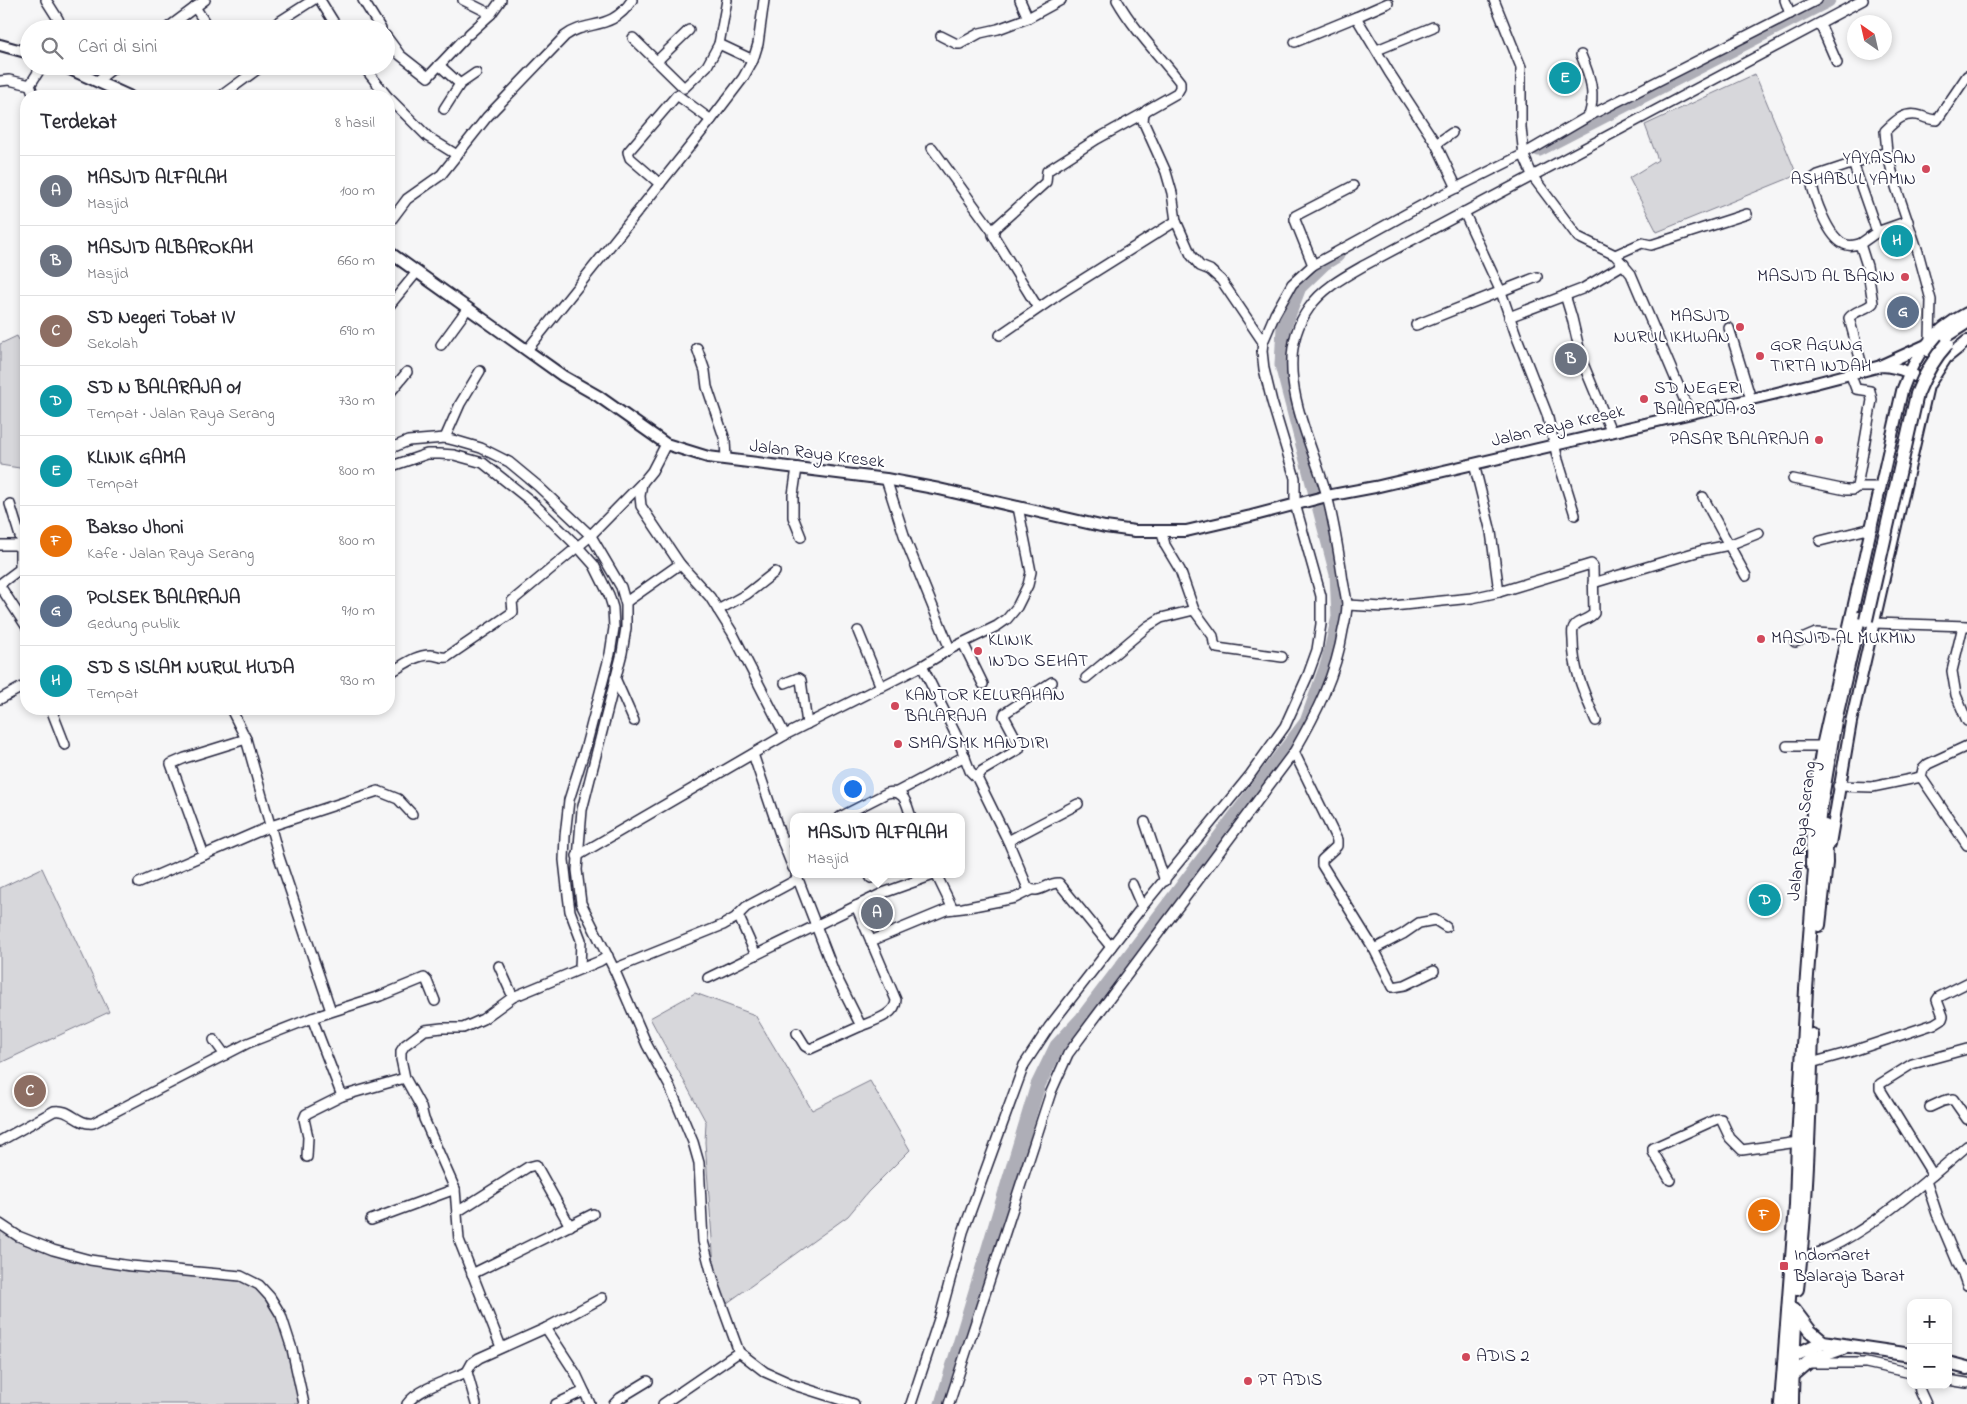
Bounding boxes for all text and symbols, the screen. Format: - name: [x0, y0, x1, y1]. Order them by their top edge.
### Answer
- north arrow: [1847, 15, 1892, 60]
- search box: [20, 20, 395, 75]
- icon: search: [38, 34, 66, 62]
- text: Cari di sini: [78, 34, 157, 61]
- pin: E: [1549, 59, 1581, 97]
- text: Terdekat: [40, 108, 117, 138]
- text: 8 hasil: [335, 111, 375, 135]
- place label: YAYASAN ASHABUL YAMIN: [1791, 146, 1916, 193]
- marker: YAYASAN ASHABUL YAMIN: [1920, 163, 1932, 175]
- text: MASJID ALFALAH: [87, 165, 227, 192]
- text: A: [51, 179, 61, 203]
- text: 100 m: [340, 179, 375, 203]
- text: Masjid: [87, 192, 129, 216]
- pin: H: [1881, 222, 1913, 260]
- text: MASJID ALBAROKAH: [87, 235, 253, 262]
- text: B: [51, 249, 61, 273]
- text: 660 m: [338, 249, 375, 273]
- text: Masjid: [87, 262, 129, 286]
- place label: MASJID AL BAQIN: [1757, 264, 1895, 290]
- marker: MASJID AL BAQIN: [1899, 271, 1911, 283]
- pin: G: [1887, 293, 1919, 331]
- place label: MASJID NURUL IKHWAN: [1613, 304, 1730, 351]
- text: SD Negeri Tobat IV: [87, 305, 235, 332]
- text: C: [52, 319, 60, 343]
- text: 690 m: [340, 319, 375, 343]
- marker: MASJID NURUL IKHWAN: [1734, 321, 1746, 333]
- text: Sekolah: [87, 332, 138, 356]
- place label: GOR AGUNG TIRTA INDAH: [1770, 333, 1872, 380]
- pin: B: [1555, 340, 1587, 378]
- marker: GOR AGUNG TIRTA INDAH: [1754, 350, 1766, 362]
- text: SD N BALARAJA 01: [87, 375, 241, 402]
- place label: SD NEGERI BALARAJA 03: [1653, 376, 1756, 423]
- text: D: [50, 389, 62, 413]
- text: 730 m: [338, 389, 375, 413]
- marker: SD NEGERI BALARAJA 03: [1638, 393, 1650, 405]
- street label: Jalan Raya Kresek: [1489, 399, 1627, 455]
- text: Tempat · Jalan Raya Serang: [87, 402, 275, 426]
- place label: PASAR BALARAJA: [1670, 427, 1809, 453]
- street label: Jalan Raya Kresek: [748, 434, 886, 476]
- marker: PASAR BALARAJA: [1813, 434, 1825, 446]
- text: KLINIK GAMA: [87, 445, 186, 472]
- text: E: [51, 459, 61, 483]
- text: 800 m: [339, 459, 375, 483]
- text: Tempat: [87, 472, 138, 496]
- text: Bakso Jhoni: [87, 515, 184, 542]
- text: F: [51, 529, 61, 553]
- text: 800 m: [339, 529, 375, 553]
- text: Kafe · Jalan Raya Serang: [87, 542, 254, 566]
- text: POLSEK BALARAJA: [87, 585, 240, 612]
- text: G: [51, 599, 61, 623]
- text: 910 m: [342, 599, 375, 623]
- text: Gedung publik: [87, 612, 180, 636]
- place label: MASJID AL MUKMIN: [1771, 626, 1916, 652]
- place label: KLINIK INDO SEHAT: [988, 628, 1088, 675]
- marker: MASJID AL MUKMIN: [1755, 633, 1767, 645]
- marker: KLINIK INDO SEHAT: [972, 645, 984, 657]
- text: SD S ISLAM NURUL HUDA: [87, 655, 294, 682]
- text: H: [51, 669, 61, 693]
- text: 930 m: [340, 669, 375, 693]
- text: Tempat: [87, 682, 138, 706]
- place label: KANTOR KELURAHAN BALARAJA: [904, 683, 1065, 730]
- marker: KANTOR KELURAHAN BALARAJA: [889, 700, 901, 712]
- place label: SMA/SMK MANDIRI: [908, 731, 1049, 757]
- marker: SMA/SMK MANDIRI: [892, 738, 904, 750]
- street label: Jalan Raya Serang: [1782, 760, 1825, 902]
- your location: [840, 776, 866, 802]
- popup: [790, 813, 965, 878]
- text: MASJID ALFALAH: [807, 820, 948, 847]
- text: Masjid: [807, 847, 849, 871]
- pin: D: [1749, 881, 1781, 919]
- pin: A: [861, 894, 893, 932]
- pin: C: [14, 1072, 46, 1110]
- pin: F: [1748, 1196, 1780, 1234]
- place label: Indomaret Balaraja Barat: [1793, 1243, 1905, 1290]
- marker: Indomaret Balaraja Barat: [1778, 1260, 1790, 1272]
- map controls: [1907, 1299, 1952, 1389]
- button: +: [1907, 1299, 1952, 1344]
- place label: ADIS 2: [1476, 1344, 1530, 1370]
- button: −: [1907, 1344, 1952, 1389]
- marker: ADIS 2: [1460, 1351, 1472, 1363]
- place label: PT ADIS: [1258, 1368, 1322, 1394]
- marker: PT ADIS: [1242, 1375, 1254, 1387]

